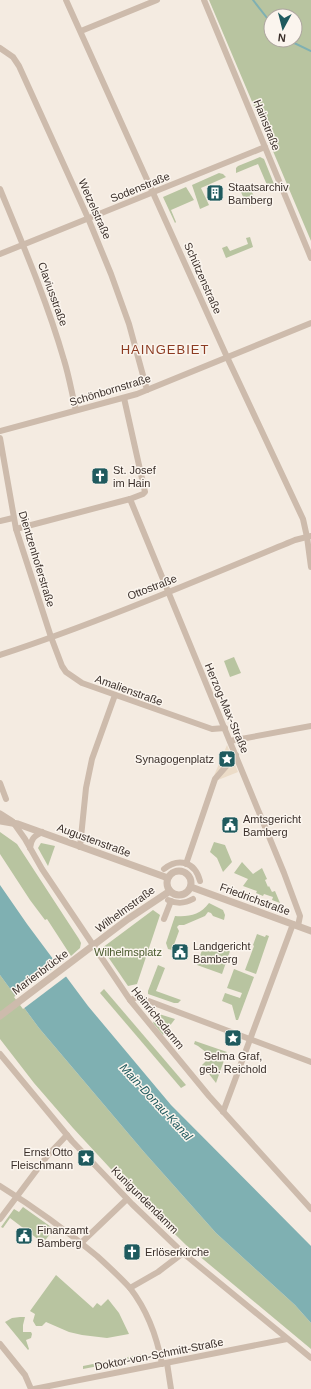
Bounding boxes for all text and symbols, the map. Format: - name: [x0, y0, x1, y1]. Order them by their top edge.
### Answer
- north arrow: [263, 8, 303, 48]
- text: N: [277, 31, 286, 44]
- street label: Hainstraße: [251, 98, 283, 152]
- street label: Sodenstraße: [109, 170, 171, 204]
- street label: Wetzelstraße: [76, 177, 114, 241]
- place label: Staatsarchiv Bamberg: [228, 181, 289, 206]
- building icon: Staatsarchiv Bamberg: [205, 183, 225, 203]
- street label: Schützenstraße: [182, 240, 224, 316]
- street label: Claviusstraße: [36, 260, 70, 328]
- district label: HAINGEBIET: [121, 342, 209, 357]
- street label: Schönbornstraße: [68, 372, 152, 408]
- place label: St. Josef im Hain: [113, 464, 157, 489]
- church icon: St. Josef im Hain: [90, 466, 110, 486]
- street label: Dientzenhoferstraße: [17, 510, 57, 608]
- street label: Ottostraße: [126, 572, 178, 602]
- street label: Herzog-Max-Straße: [203, 661, 251, 755]
- street label: Amalienstraße: [94, 672, 164, 708]
- place icon: Synagogenplatz: [217, 749, 237, 769]
- place label: Synagogenplatz: [135, 753, 214, 765]
- place label: Amtsgericht Bamberg: [243, 813, 301, 838]
- public building icon: Amtsgericht Bamberg: [220, 815, 240, 835]
- street label: Augustenstraße: [55, 821, 133, 859]
- street label: Friedrichstraße: [218, 881, 292, 917]
- street label: Wilhelmstraße: [93, 883, 157, 935]
- place label: Landgericht Bamberg: [193, 940, 251, 965]
- public building icon: Landgericht Bamberg: [170, 942, 190, 962]
- park label: Wilhelmsplatz: [94, 946, 162, 958]
- street label: Marienbrücke: [10, 947, 70, 997]
- street label: Heinrichsdamm: [129, 985, 187, 1051]
- place icon: Selma Graf, geb. Reichold: [223, 1028, 243, 1048]
- place label: Selma Graf, geb. Reichold: [199, 1050, 267, 1075]
- water label: Main-Donau-Kanal: [117, 1061, 195, 1144]
- place label: Ernst Otto Fleischmann: [11, 1146, 73, 1171]
- place icon: Ernst Otto Fleischmann: [76, 1148, 96, 1168]
- street label: Kunigundendamm: [109, 1164, 181, 1236]
- place label: Finanzamt Bamberg: [37, 1224, 88, 1249]
- public building icon: Finanzamt Bamberg: [14, 1226, 34, 1246]
- church icon: Erlöserkirche: [122, 1242, 142, 1262]
- place label: Erlöserkirche: [145, 1246, 209, 1258]
- street label: Doktor-von-Schmitt-Straße: [94, 1336, 224, 1372]

